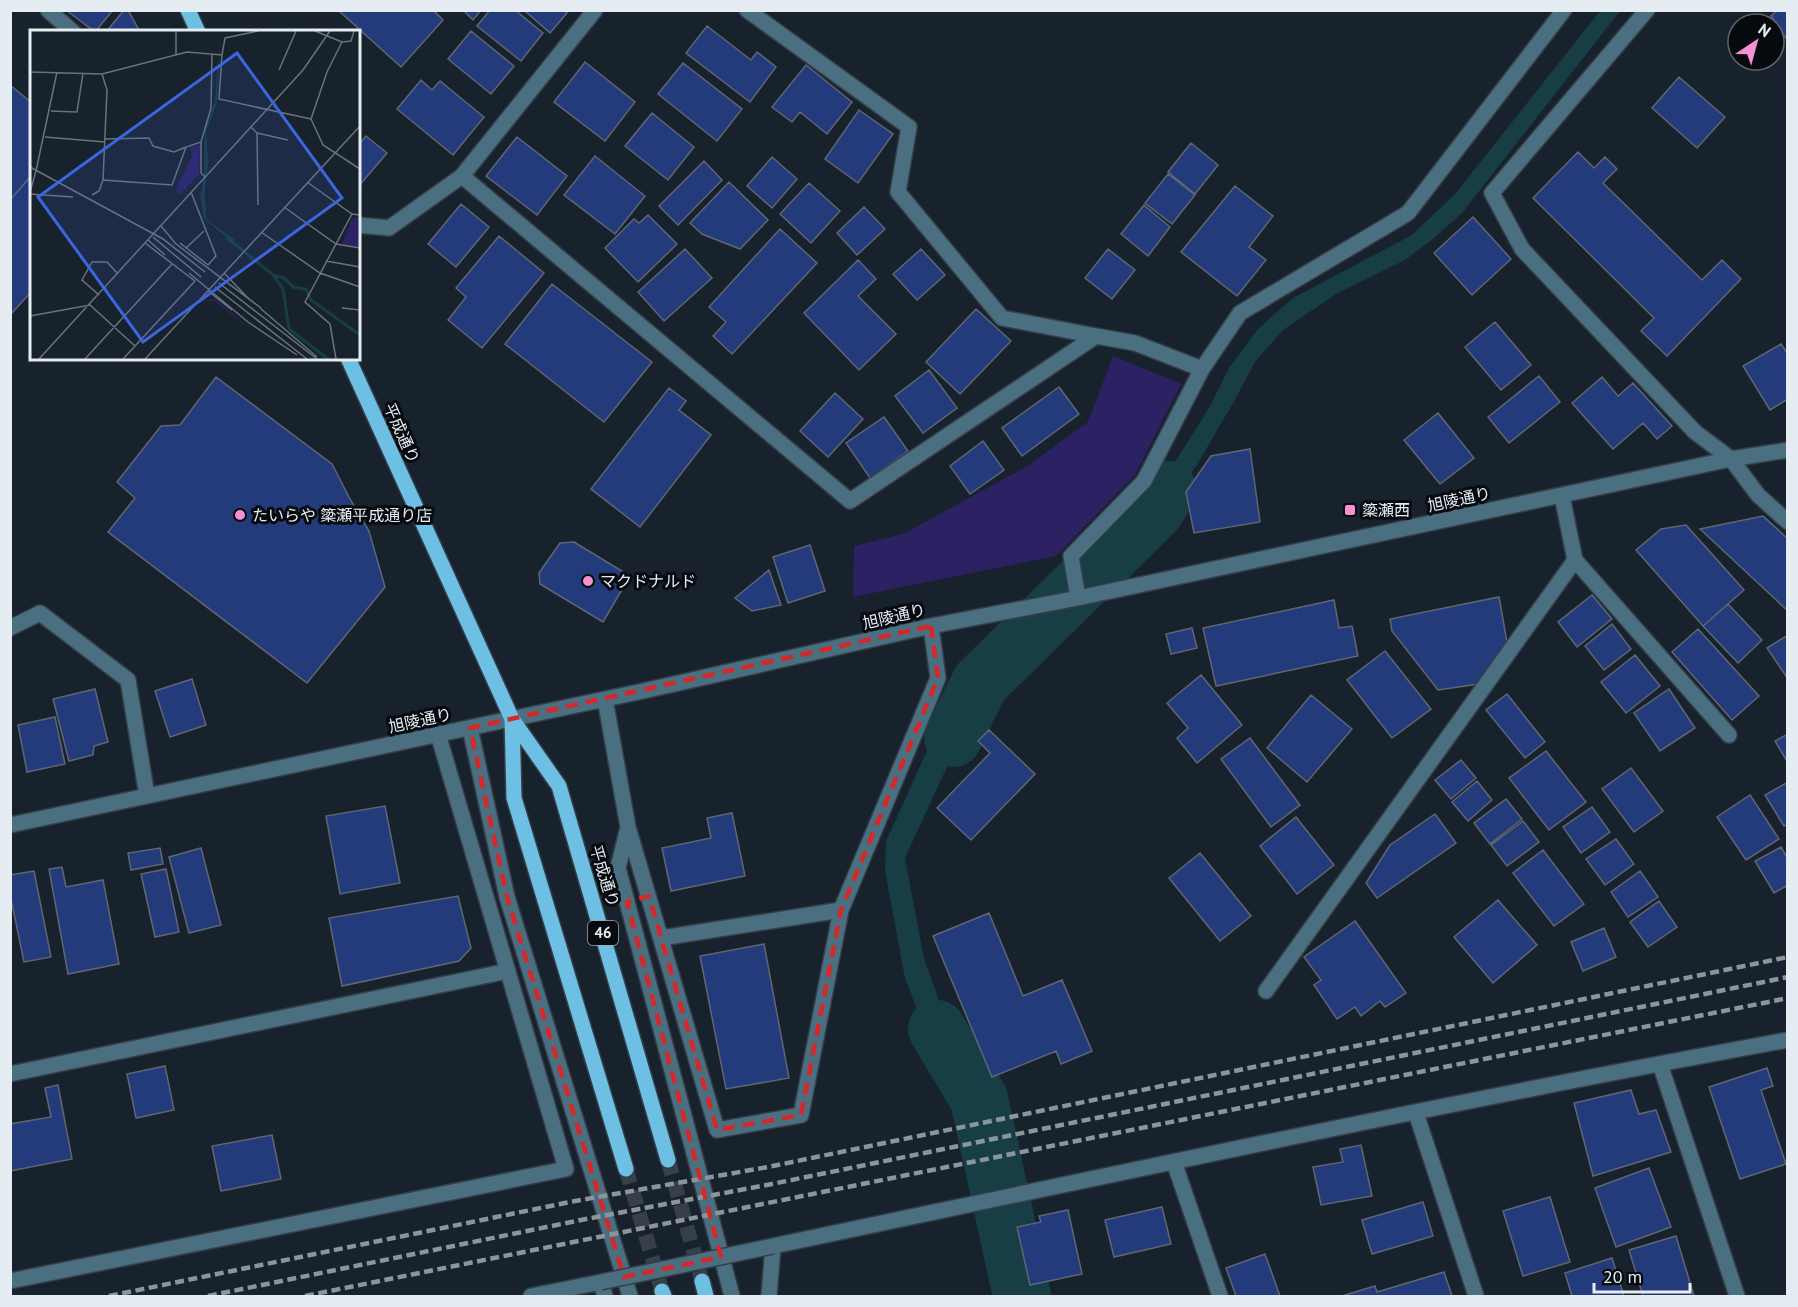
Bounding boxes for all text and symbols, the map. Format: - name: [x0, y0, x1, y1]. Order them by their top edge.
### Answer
- north arrow: [1726, 12, 1786, 72]
- text: N: [1755, 19, 1775, 41]
- inset map: [30, 30, 360, 360]
- street label: 平成通り: [380, 400, 424, 466]
- street label: 旭陵通り: [1426, 483, 1492, 515]
- place label: 簗瀬西: [1362, 500, 1410, 520]
- marker: 簗瀬西: [1343, 503, 1357, 517]
- place label: たいらや 簗瀬平成通り店: [252, 505, 432, 525]
- marker: たいらや 簗瀬平成通り店: [233, 508, 247, 522]
- place label: マクドナルド: [600, 571, 696, 591]
- marker: マクドナルド: [581, 574, 595, 588]
- street label: 旭陵通り: [861, 599, 927, 633]
- street label: 旭陵通り: [387, 704, 453, 736]
- street label: 平成通り: [586, 842, 624, 910]
- road number: 46: [588, 921, 618, 945]
- scale bar: [1594, 1256, 1690, 1294]
- text: 20 m: [1603, 1265, 1642, 1288]

